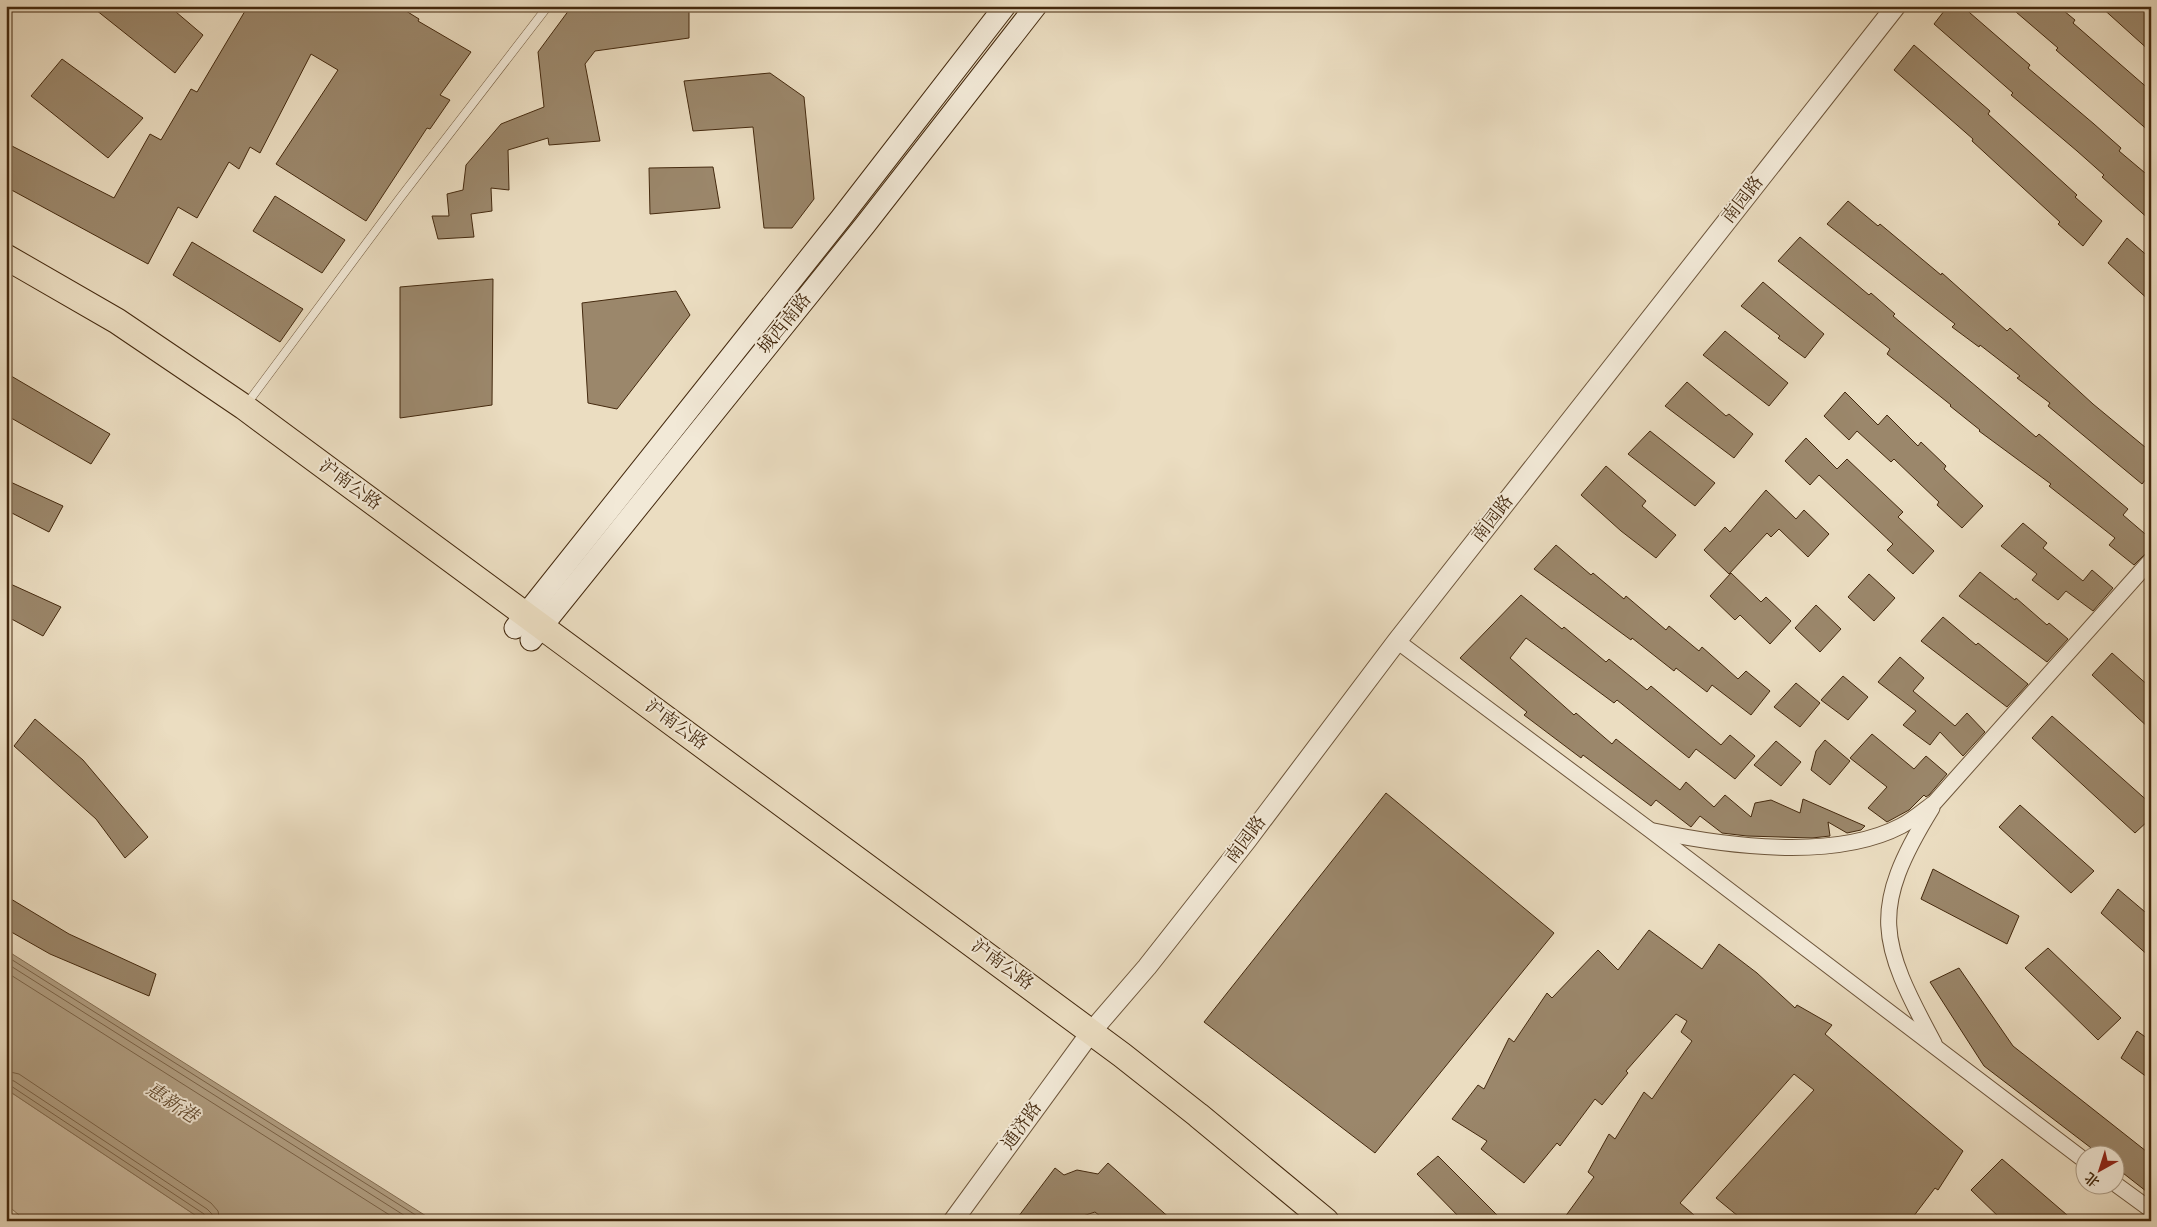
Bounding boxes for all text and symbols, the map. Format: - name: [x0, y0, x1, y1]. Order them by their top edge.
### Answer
- street label: 南园路: [1718, 172, 1767, 227]
- street label: 城西南路: [754, 289, 815, 358]
- street label: 沪南公路: [316, 455, 386, 513]
- street label: 南园路: [1468, 491, 1517, 546]
- street label: 沪南公路: [642, 695, 712, 753]
- street label: 南园路: [1221, 812, 1269, 867]
- street label: 沪南公路: [968, 935, 1038, 993]
- water label: 惠新港: [142, 1078, 204, 1129]
- street label: 通济路: [997, 1098, 1045, 1153]
- north arrow: [2074, 1144, 2124, 1194]
- text: 北: [2082, 1169, 2102, 1190]

